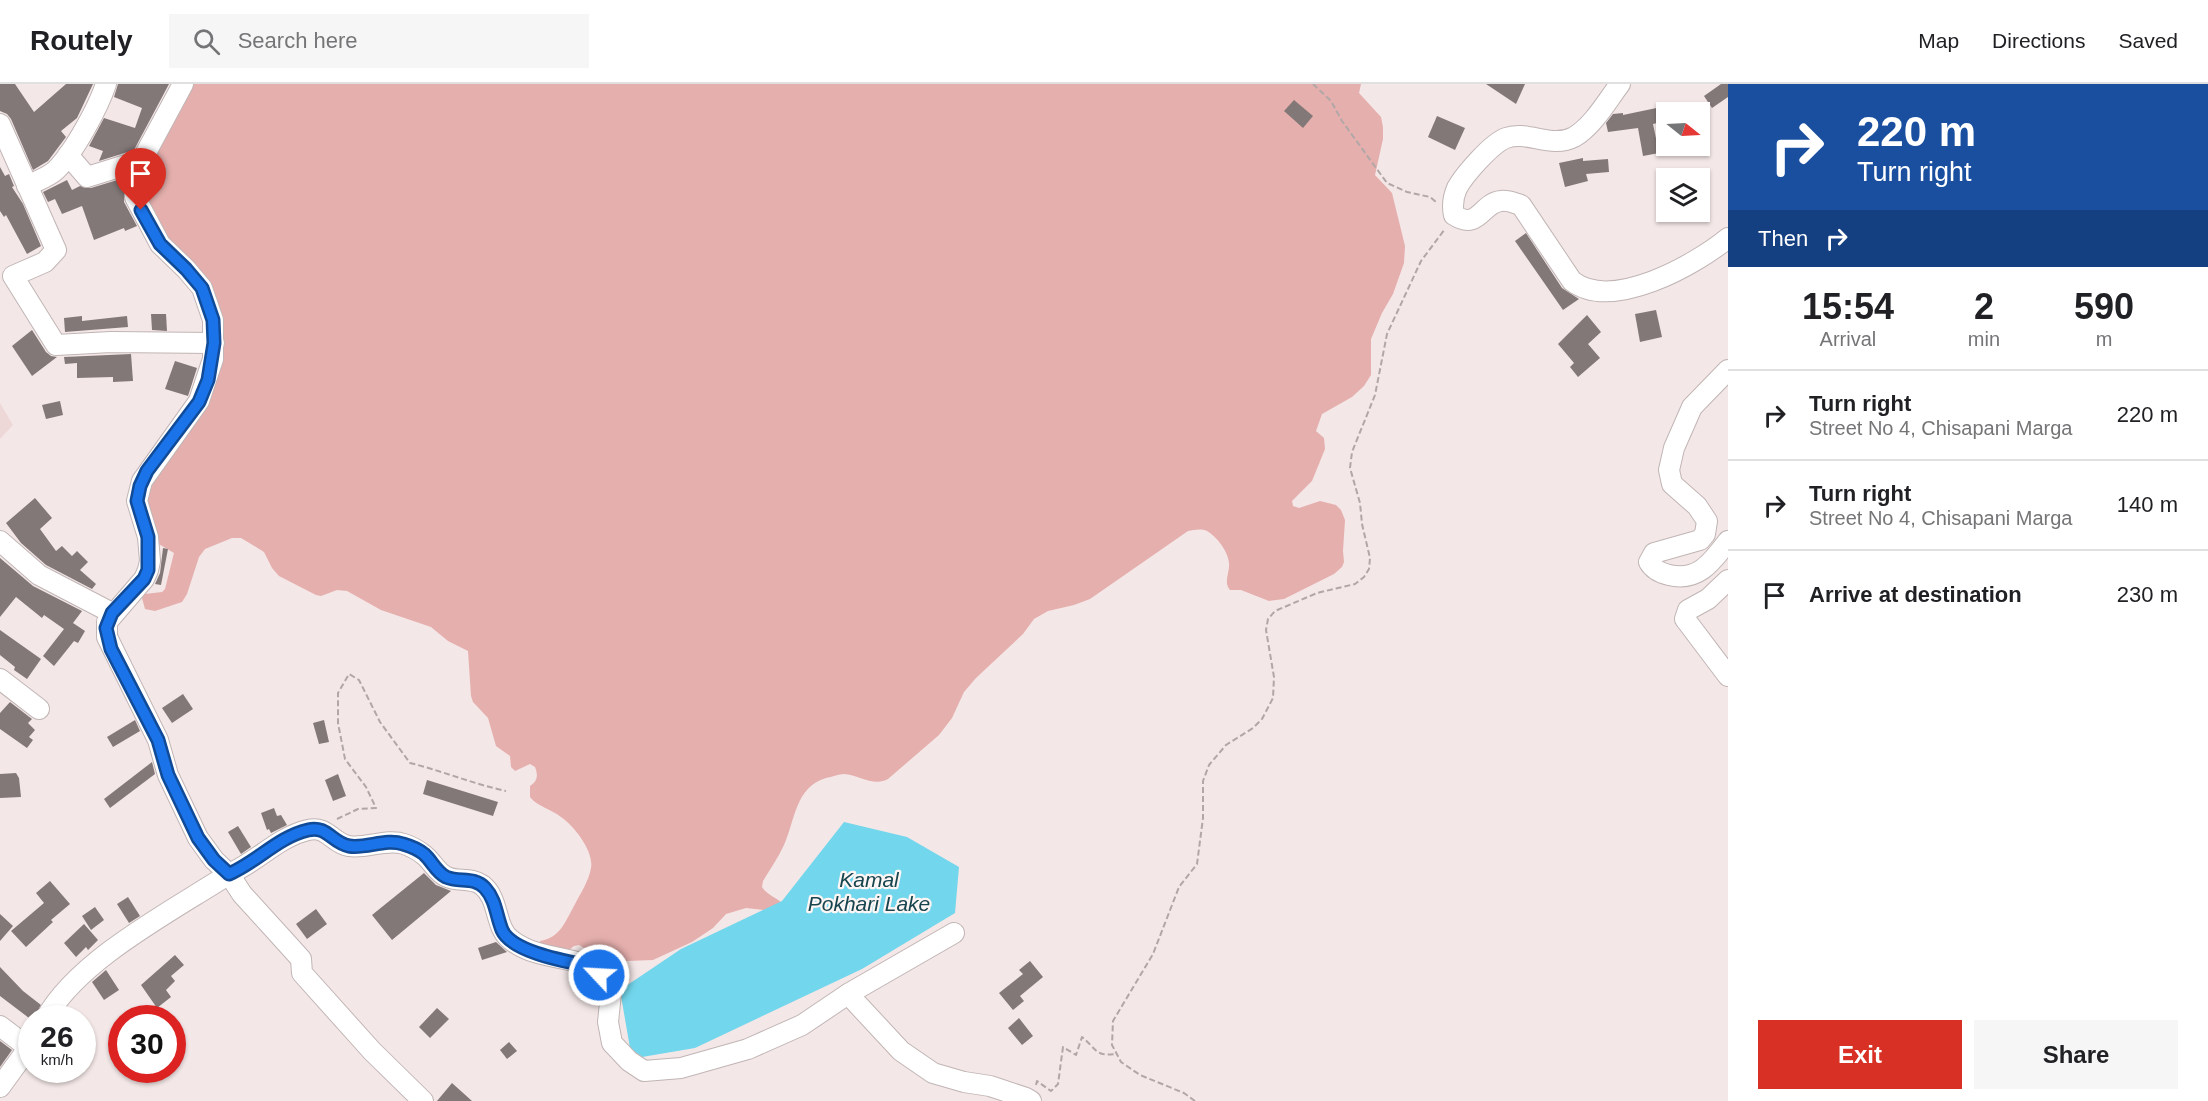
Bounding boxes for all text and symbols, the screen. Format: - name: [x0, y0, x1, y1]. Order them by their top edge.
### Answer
- search box: [169, 14, 589, 68]
- text: Routely: [30, 25, 133, 56]
- icon: search: [190, 25, 223, 58]
- text: Search here: [238, 28, 358, 53]
- text: Map: [1918, 29, 1959, 52]
- text: Directions: [1992, 29, 2085, 52]
- text: Saved: [2118, 29, 2178, 52]
- north arrow: [1656, 102, 1710, 156]
- map controls: [1656, 102, 1710, 222]
- icon: right: [1758, 108, 1836, 186]
- text: 220 m: [1857, 108, 1976, 155]
- pin: [115, 148, 166, 210]
- icon: arrive: [124, 157, 157, 190]
- text: Turn right: [1857, 157, 1972, 187]
- button: layers: [1656, 168, 1710, 222]
- icon: right: [1820, 222, 1853, 255]
- text: Then: [1758, 226, 1808, 251]
- text: 15:54: [1802, 286, 1894, 327]
- text: 2: [1974, 286, 1994, 327]
- text: 590: [2074, 286, 2134, 327]
- text: Arrival: [1820, 328, 1876, 350]
- text: min: [1968, 328, 2000, 350]
- text: m: [2096, 328, 2112, 350]
- text: Turn right: [1809, 391, 1911, 416]
- icon: right: [1758, 399, 1791, 432]
- text: 220 m: [2117, 402, 2178, 427]
- text: Street No 4, Chisapani Marga: [1809, 417, 2072, 439]
- text: Turn right: [1809, 481, 1911, 506]
- icon: right: [1758, 489, 1791, 522]
- text: 140 m: [2117, 492, 2178, 517]
- text: Street No 4, Chisapani Marga: [1809, 507, 2072, 529]
- icon: arrive: [1758, 579, 1791, 612]
- text: Arrive at destination: [1809, 582, 2022, 607]
- text: 230 m: [2117, 582, 2178, 607]
- water label: Kamal Pokhari Lake: [808, 868, 930, 915]
- position arrow: [567, 943, 631, 1007]
- speed limit sign: 30: [108, 1005, 186, 1083]
- text: 26: [40, 1020, 74, 1053]
- button: Exit: [1758, 1020, 1962, 1089]
- button: Share: [1974, 1020, 2178, 1089]
- text: km/h: [41, 1051, 73, 1068]

